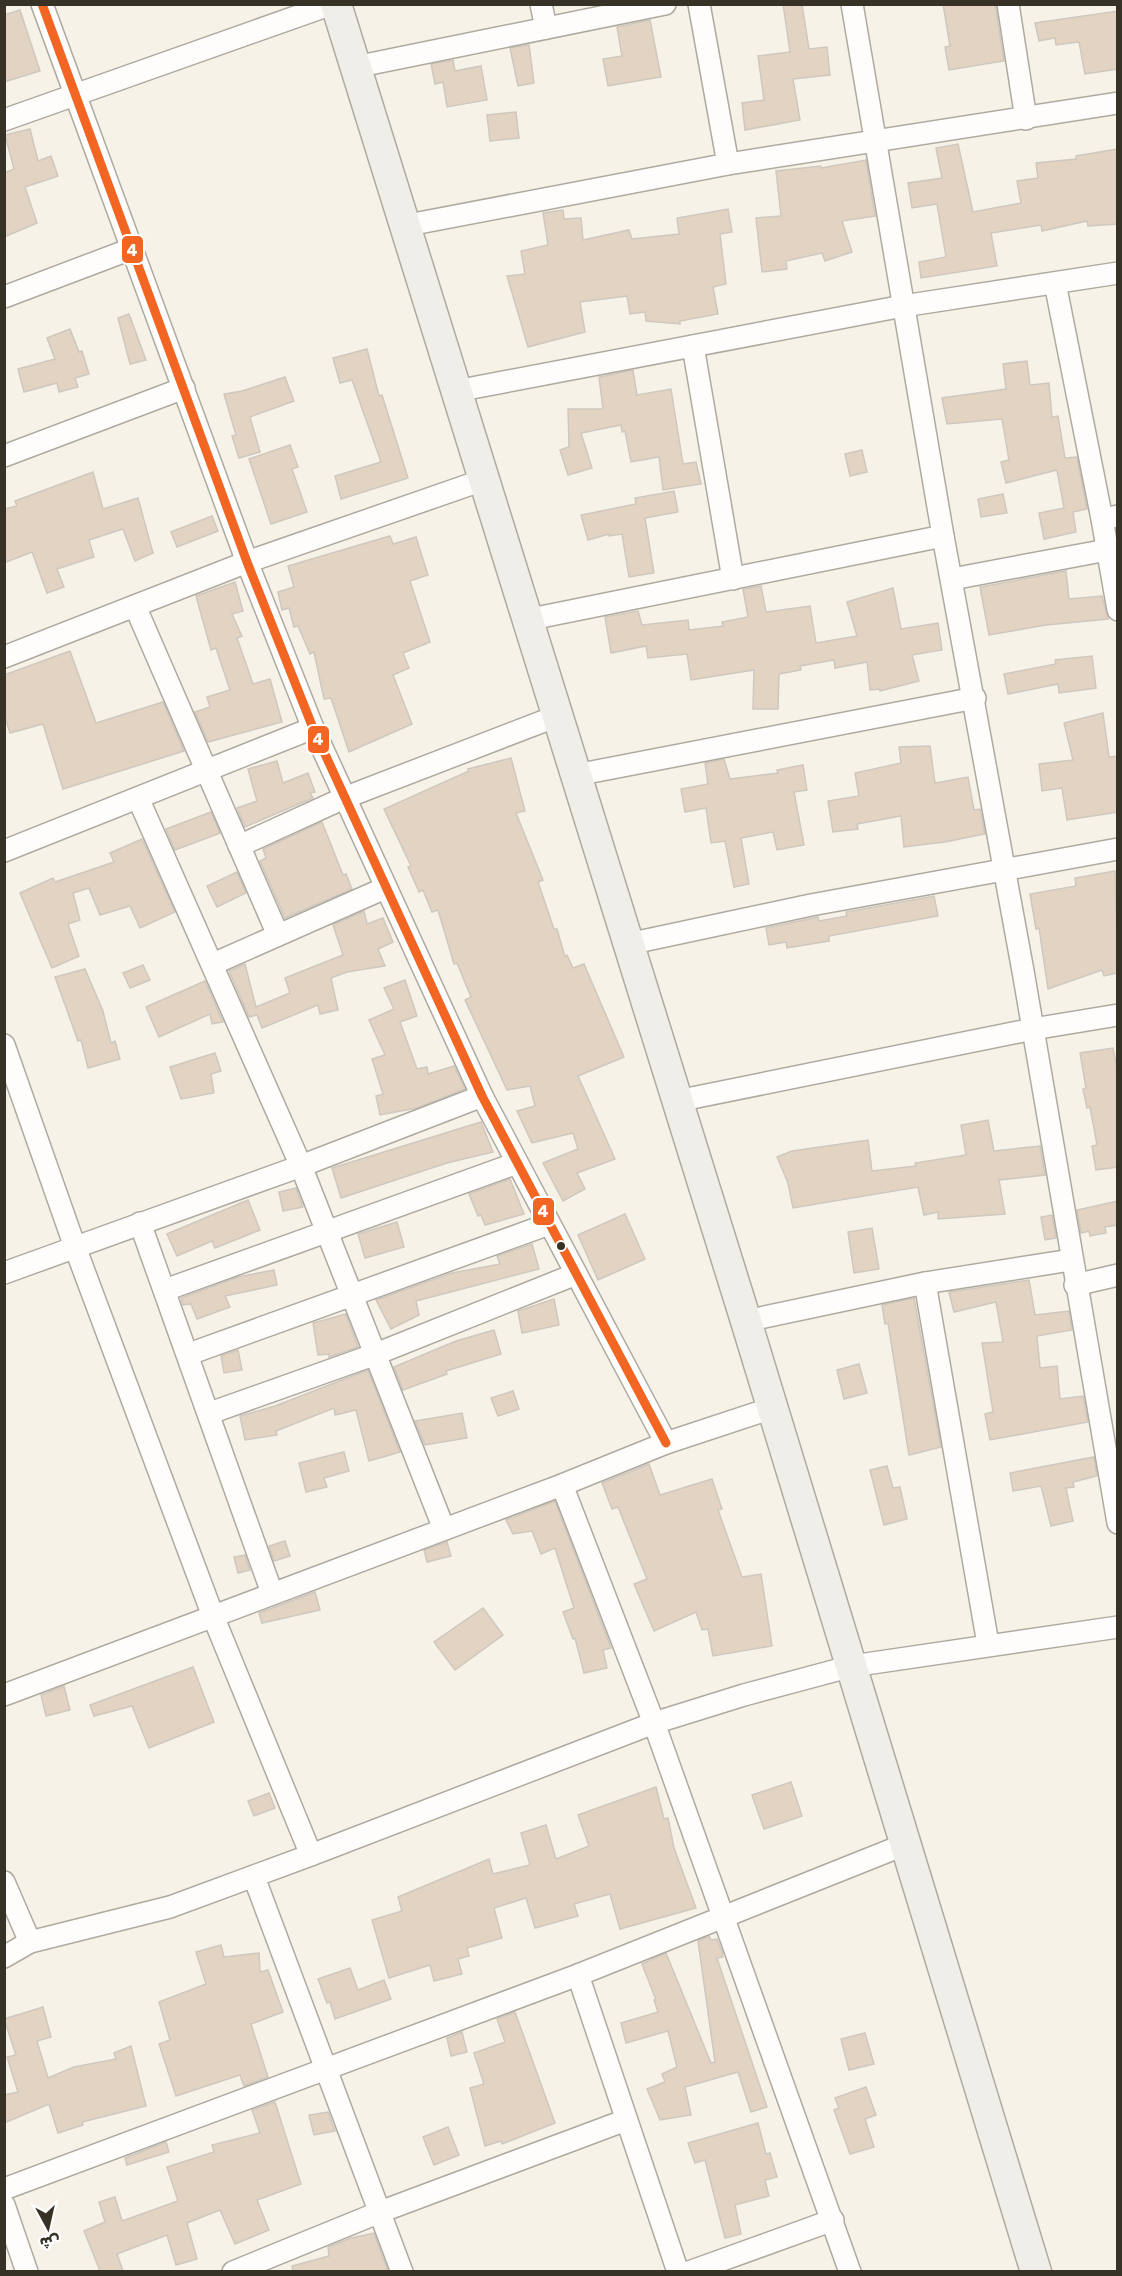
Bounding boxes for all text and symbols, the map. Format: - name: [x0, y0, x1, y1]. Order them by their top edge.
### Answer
- line badge: 4: [121, 235, 144, 264]
- text: 4: [127, 241, 138, 260]
- line badge: 4: [307, 725, 330, 754]
- text: 4: [313, 730, 324, 749]
- line badge: 4: [532, 1197, 555, 1226]
- text: 4: [538, 1202, 549, 1221]
- unlabelled marker: [555, 1240, 567, 1252]
- north arrow: [18, 2198, 78, 2258]
- text: ش: [39, 2232, 61, 2253]

